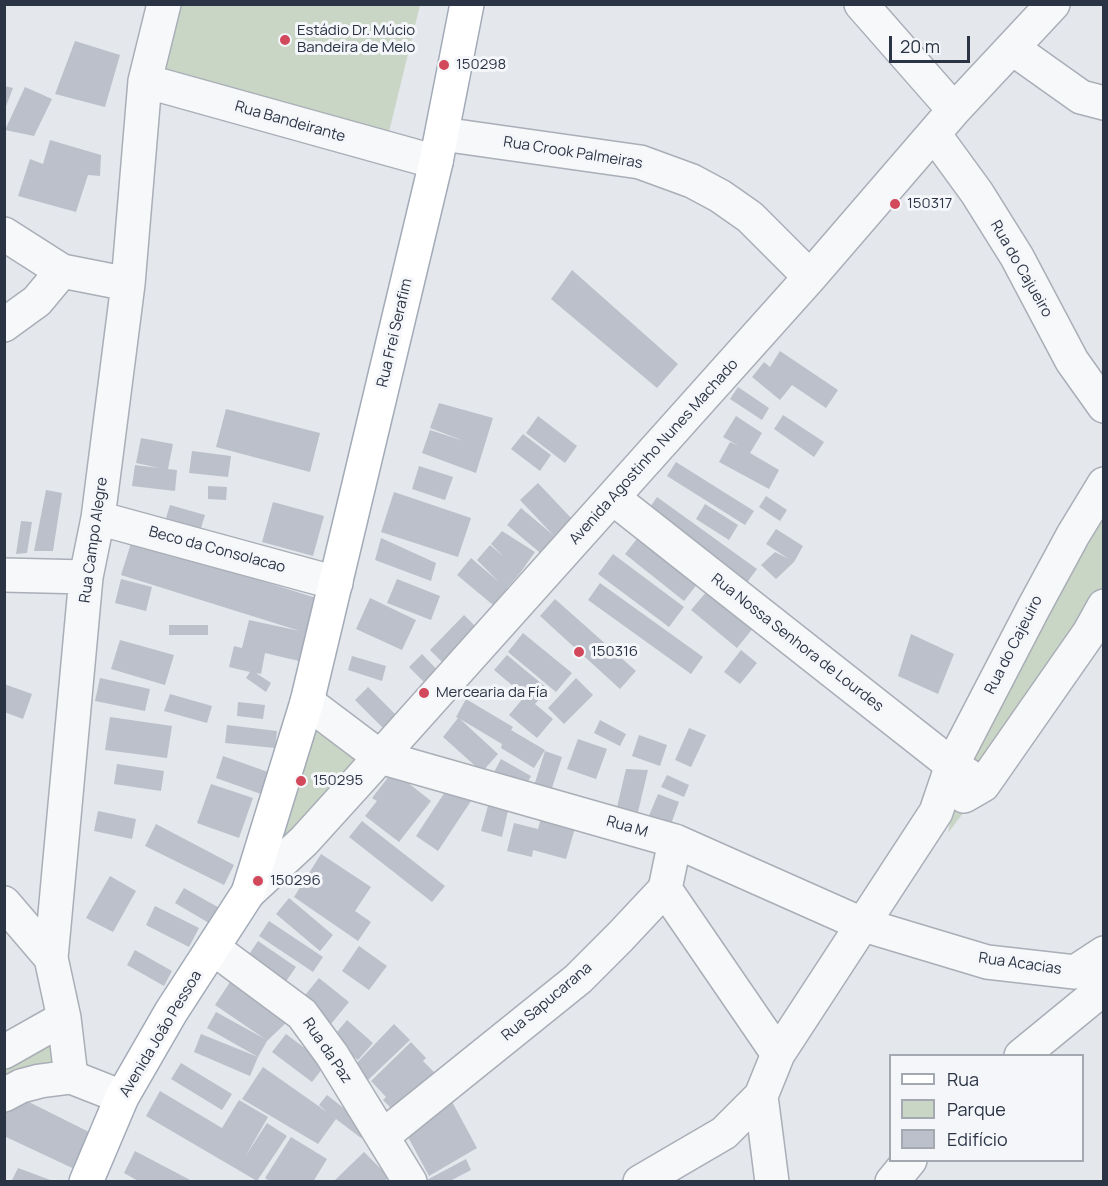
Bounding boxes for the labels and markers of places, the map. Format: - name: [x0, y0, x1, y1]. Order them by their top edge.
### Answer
- place label: Estádio Dr. Múcio Bandeira de Melo: [297, 22, 415, 57]
- marker: Estádio Dr. Múcio Bandeira de Melo: [278, 33, 292, 47]
- place label: 150298: [456, 56, 506, 74]
- marker: 150298: [437, 58, 451, 72]
- place label: 150317: [907, 195, 952, 213]
- marker: 150317: [888, 197, 902, 211]
- place label: 150316: [591, 643, 638, 661]
- marker: 150316: [572, 645, 586, 659]
- place label: Mercearia da Fía: [436, 684, 548, 702]
- marker: Mercearia da Fía: [417, 686, 431, 700]
- place label: 150295: [313, 772, 363, 790]
- marker: 150295: [294, 774, 308, 788]
- place label: 150296: [270, 872, 321, 890]
- marker: 150296: [251, 874, 265, 888]

